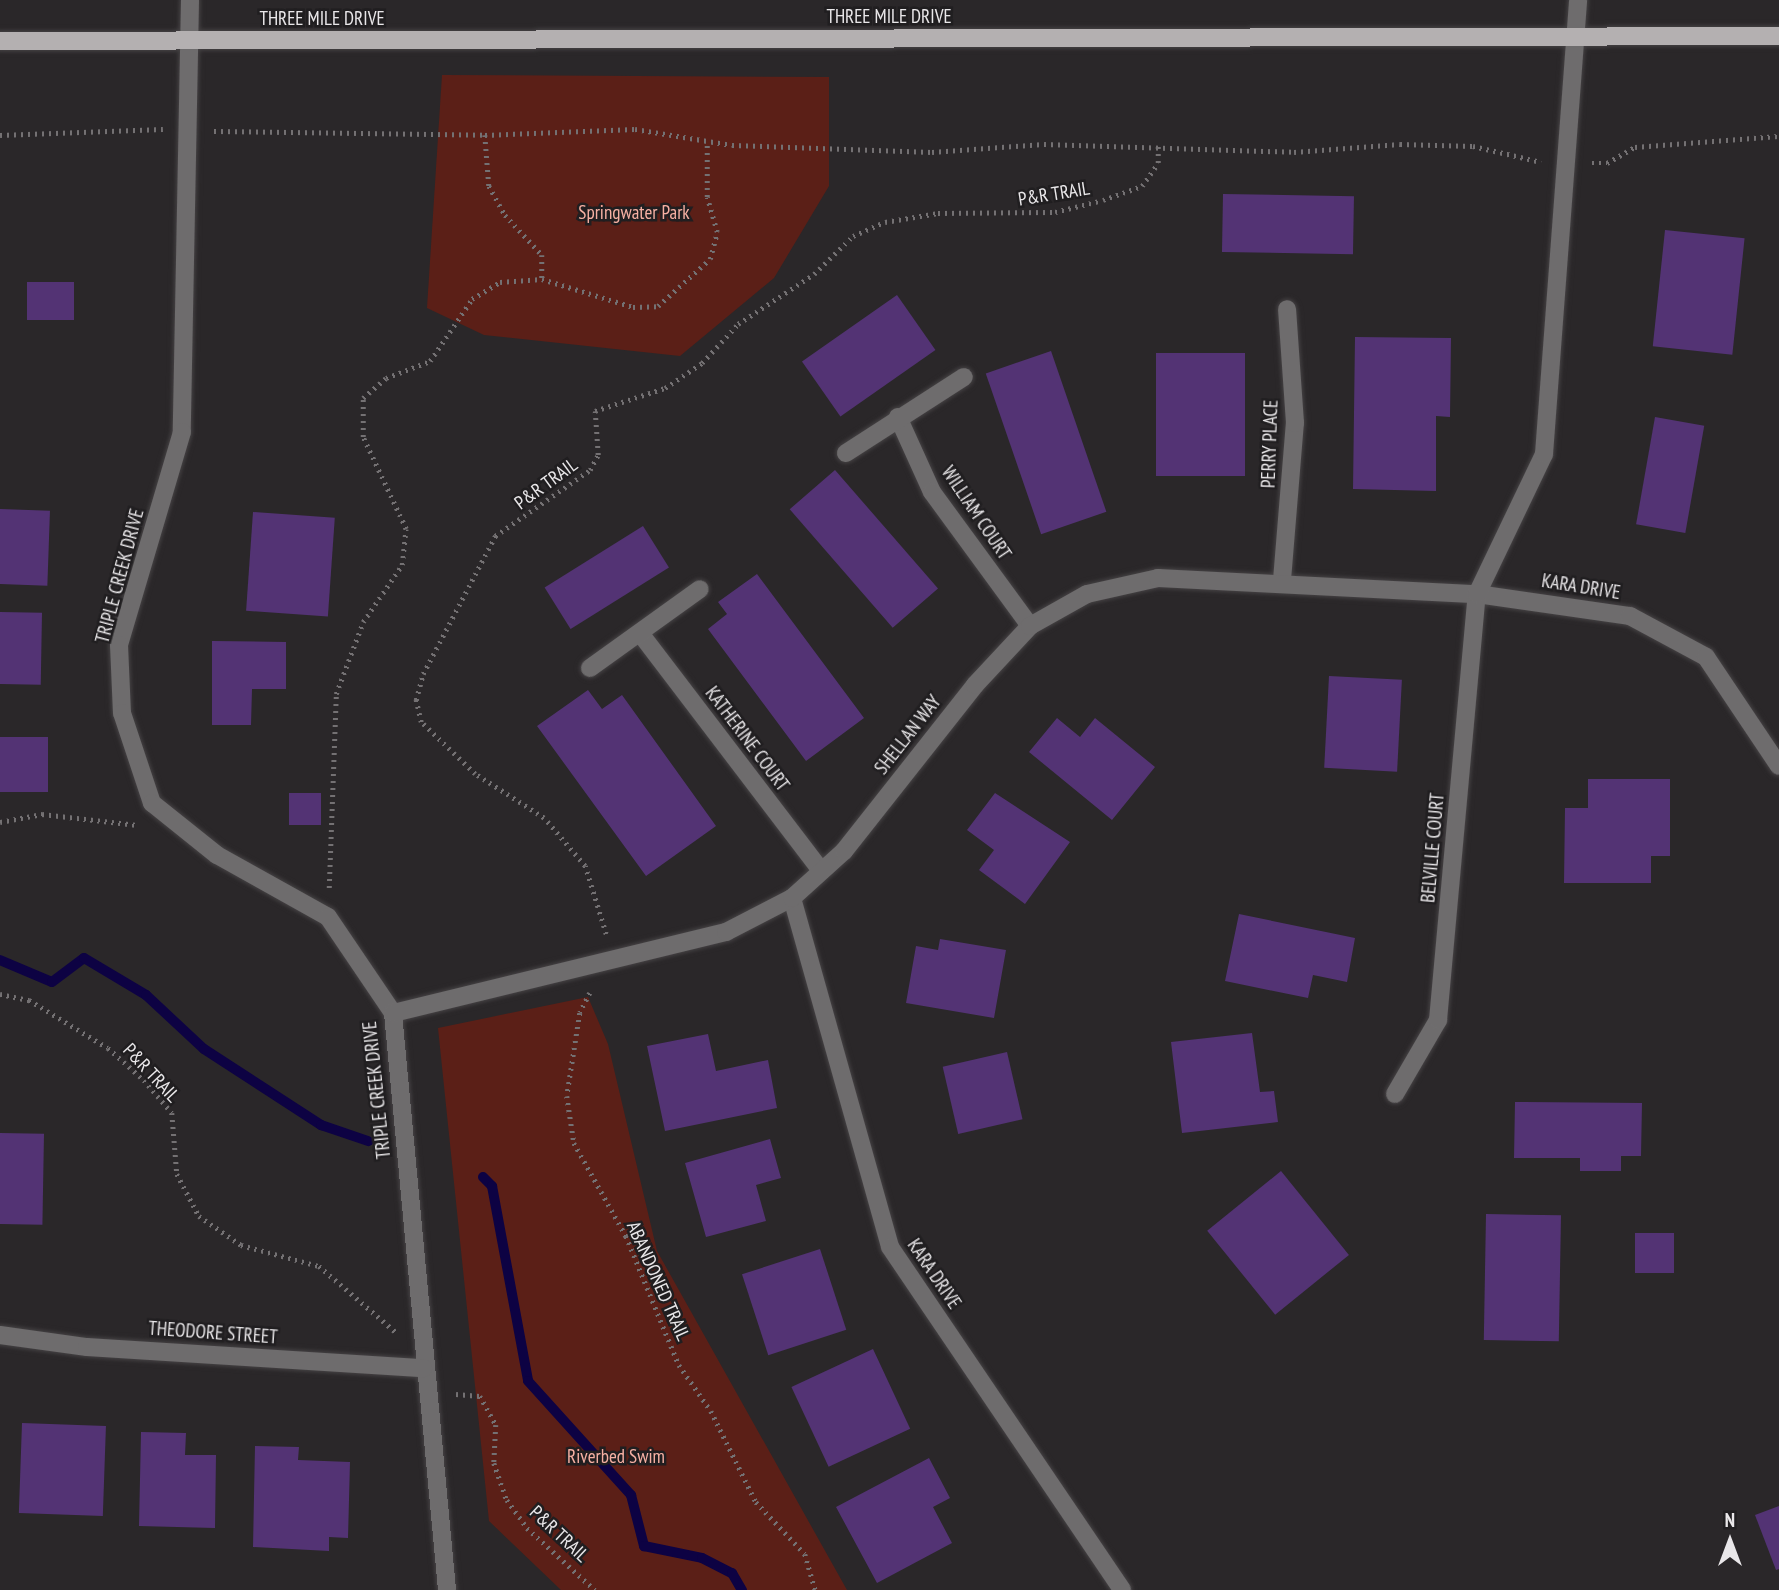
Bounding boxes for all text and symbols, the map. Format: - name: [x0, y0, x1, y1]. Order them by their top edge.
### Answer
- street label: THREE MILE DRIVE: [826, 6, 952, 28]
- street label: THREE MILE DRIVE: [259, 8, 385, 30]
- street label: P&R TRAIL: [1016, 177, 1092, 211]
- park label: Springwater Park: [578, 202, 690, 224]
- street label: PERRY PLACE: [1257, 399, 1283, 489]
- street label: P&R TRAIL: [510, 453, 582, 515]
- street label: WILLIAM COURT: [936, 462, 1016, 564]
- street label: TRIPLE CREEK DRIVE: [91, 506, 149, 646]
- street label: KARA DRIVE: [1540, 569, 1622, 605]
- street label: KATHERINE COURT: [700, 682, 794, 796]
- street label: SHELLAN WAY: [870, 691, 946, 779]
- street label: BELVILLE COURT: [1417, 792, 1449, 904]
- street label: TRIPLE CREEK DRIVE: [358, 1020, 396, 1160]
- street label: P&R TRAIL: [118, 1039, 184, 1107]
- street label: ABANDONED TRAIL: [621, 1218, 695, 1344]
- street label: KARA DRIVE: [902, 1234, 966, 1314]
- street label: THEODORE STREET: [148, 1317, 278, 1349]
- park label: Riverbed Swim: [567, 1446, 665, 1468]
- street label: P&R TRAIL: [525, 1501, 593, 1567]
- north arrow: [1695, 1506, 1765, 1576]
- text: N: [1725, 1508, 1735, 1532]

